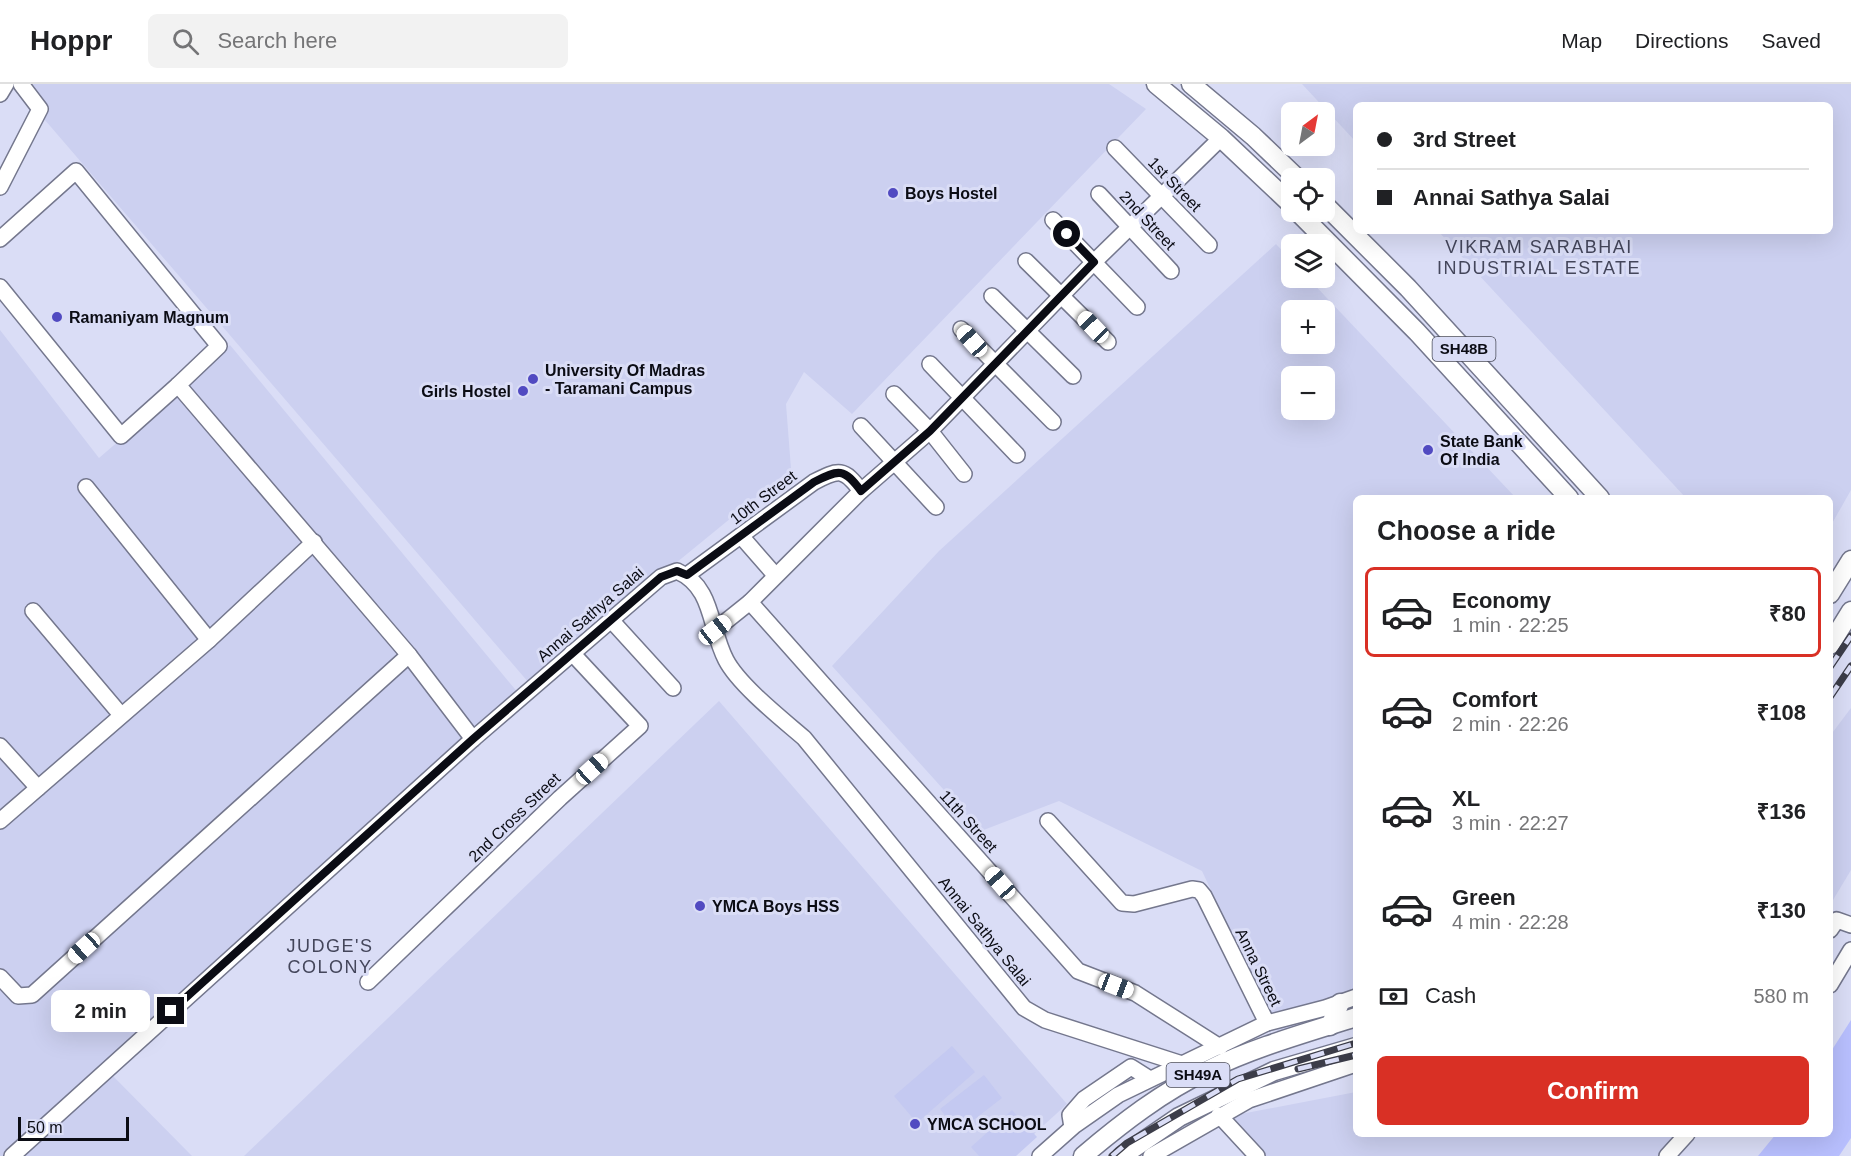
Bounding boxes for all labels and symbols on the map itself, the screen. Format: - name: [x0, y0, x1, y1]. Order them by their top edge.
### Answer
- north arrow: [1281, 102, 1335, 156]
- street label: 1st Street: [1145, 154, 1205, 215]
- place label: Boys Hostel: [905, 185, 997, 202]
- marker: Boys Hostel: [886, 186, 900, 200]
- street label: 2nd Street: [1116, 188, 1179, 254]
- route start: [1053, 220, 1080, 247]
- district label: VIKRAM SARABHAI INDUSTRIAL ESTATE: [1437, 237, 1641, 278]
- car: [1074, 308, 1112, 346]
- place label: Ramaniyam Magnum: [69, 309, 229, 326]
- marker: Ramaniyam Magnum: [50, 310, 64, 324]
- car: [953, 322, 991, 360]
- road number: SH48B: [1432, 337, 1496, 361]
- place label: University Of Madras - Taramani Campus: [545, 362, 705, 397]
- marker: University Of Madras - Taramani Campus: [526, 372, 540, 386]
- place label: Girls Hostel: [421, 383, 511, 400]
- marker: Girls Hostel: [516, 384, 530, 398]
- place label: State Bank Of India: [1440, 433, 1523, 468]
- marker: State Bank Of India: [1421, 443, 1435, 457]
- street label: 10th Street: [727, 467, 800, 528]
- street label: Annai Sathya Salai: [534, 564, 647, 665]
- car: [695, 612, 735, 648]
- car: [573, 750, 611, 788]
- street label: 2nd Cross Street: [465, 769, 564, 865]
- street label: 11th Street: [937, 787, 1001, 856]
- car: [981, 864, 1019, 902]
- street label: Annai Sathya Salai: [935, 873, 1034, 989]
- place label: YMCA Boys HSS: [712, 898, 840, 915]
- marker: YMCA Boys HSS: [693, 899, 707, 913]
- street label: Anna Street: [1232, 926, 1285, 1009]
- car: [65, 929, 103, 967]
- district label: JUDGE'S COLONY: [287, 936, 373, 977]
- car: [1096, 971, 1136, 1001]
- callout: 2 min: [51, 990, 150, 1032]
- route end: [157, 997, 184, 1024]
- road number: SH49A: [1166, 1063, 1230, 1087]
- scale bar: [18, 1114, 129, 1142]
- place label: YMCA SCHOOL: [927, 1116, 1047, 1133]
- marker: YMCA SCHOOL: [908, 1117, 922, 1131]

